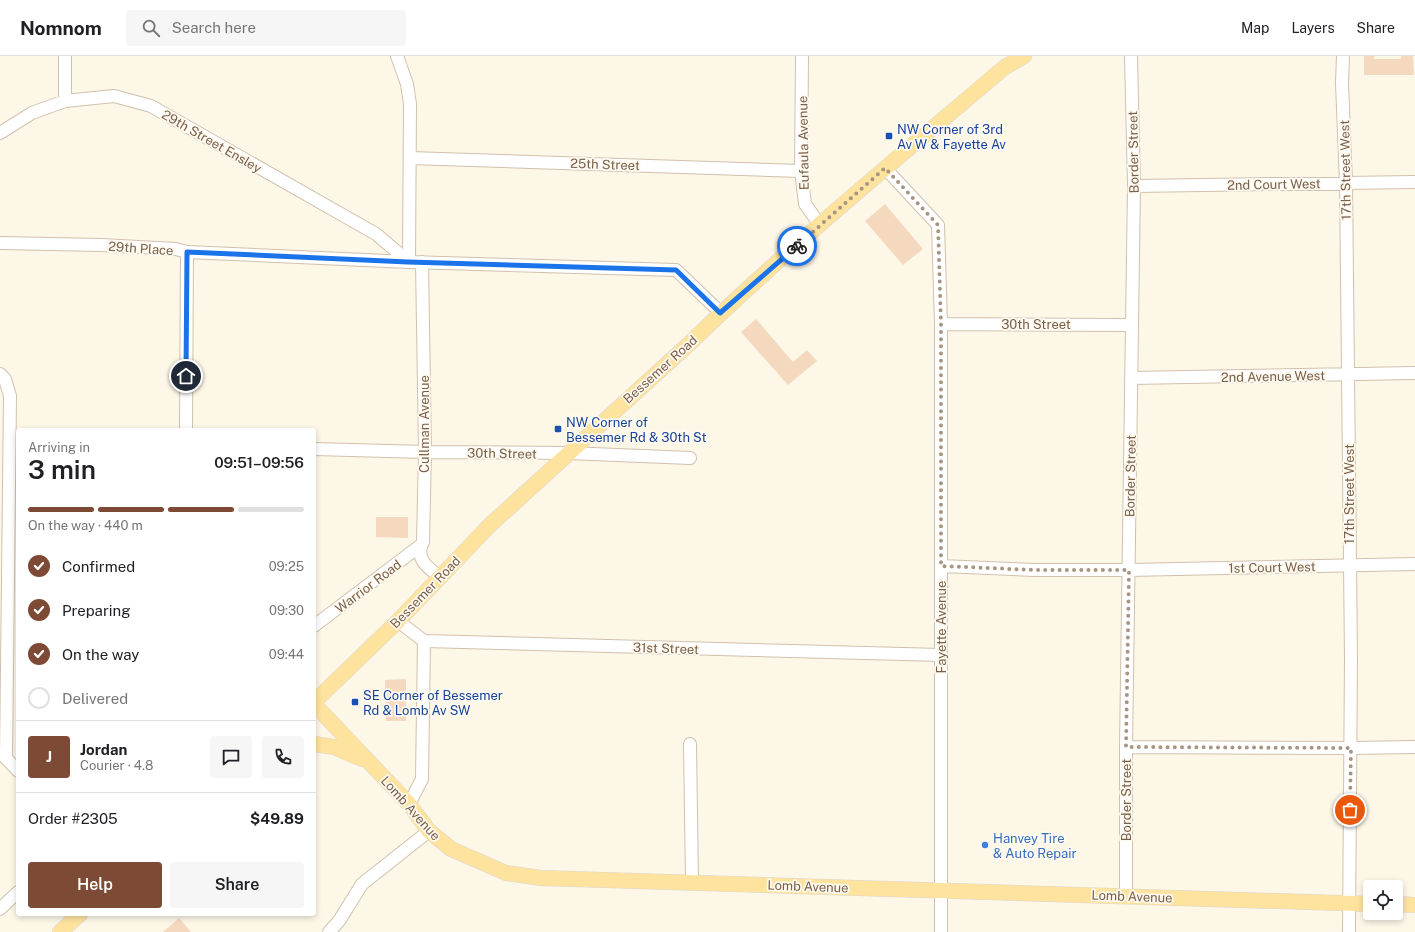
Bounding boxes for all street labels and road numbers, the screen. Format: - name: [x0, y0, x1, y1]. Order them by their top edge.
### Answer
- street label: Eufaula Avenue: [795, 96, 812, 190]
- street label: 29th Street Ensley: [159, 107, 264, 176]
- street label: Border Street: [1125, 111, 1142, 193]
- street label: 17th Street West: [1337, 120, 1354, 220]
- street label: 25th Street: [570, 156, 640, 173]
- street label: 2nd Court West: [1227, 176, 1321, 193]
- street label: 29th Place: [108, 239, 174, 258]
- street label: 30th Street: [1001, 317, 1071, 332]
- street label: Bessemer Road: [620, 332, 700, 406]
- street label: 2nd Avenue West: [1221, 368, 1325, 385]
- street label: Cullman Avenue: [417, 375, 432, 473]
- street label: Border Street: [1122, 435, 1139, 517]
- street label: 17th Street West: [1342, 444, 1357, 544]
- street label: 30th Street: [467, 445, 537, 462]
- street label: Bessemer Road: [387, 553, 463, 631]
- street label: Warrior Road: [332, 557, 404, 616]
- street label: 1st Court West: [1228, 559, 1316, 576]
- street label: Fayette Avenue: [934, 581, 949, 673]
- street label: 31st Street: [633, 640, 699, 657]
- street label: Border Street: [1119, 759, 1134, 841]
- street label: Lomb Avenue: [378, 773, 443, 844]
- street label: Lomb Avenue: [767, 878, 849, 895]
- street label: Lomb Avenue: [1091, 888, 1173, 905]

